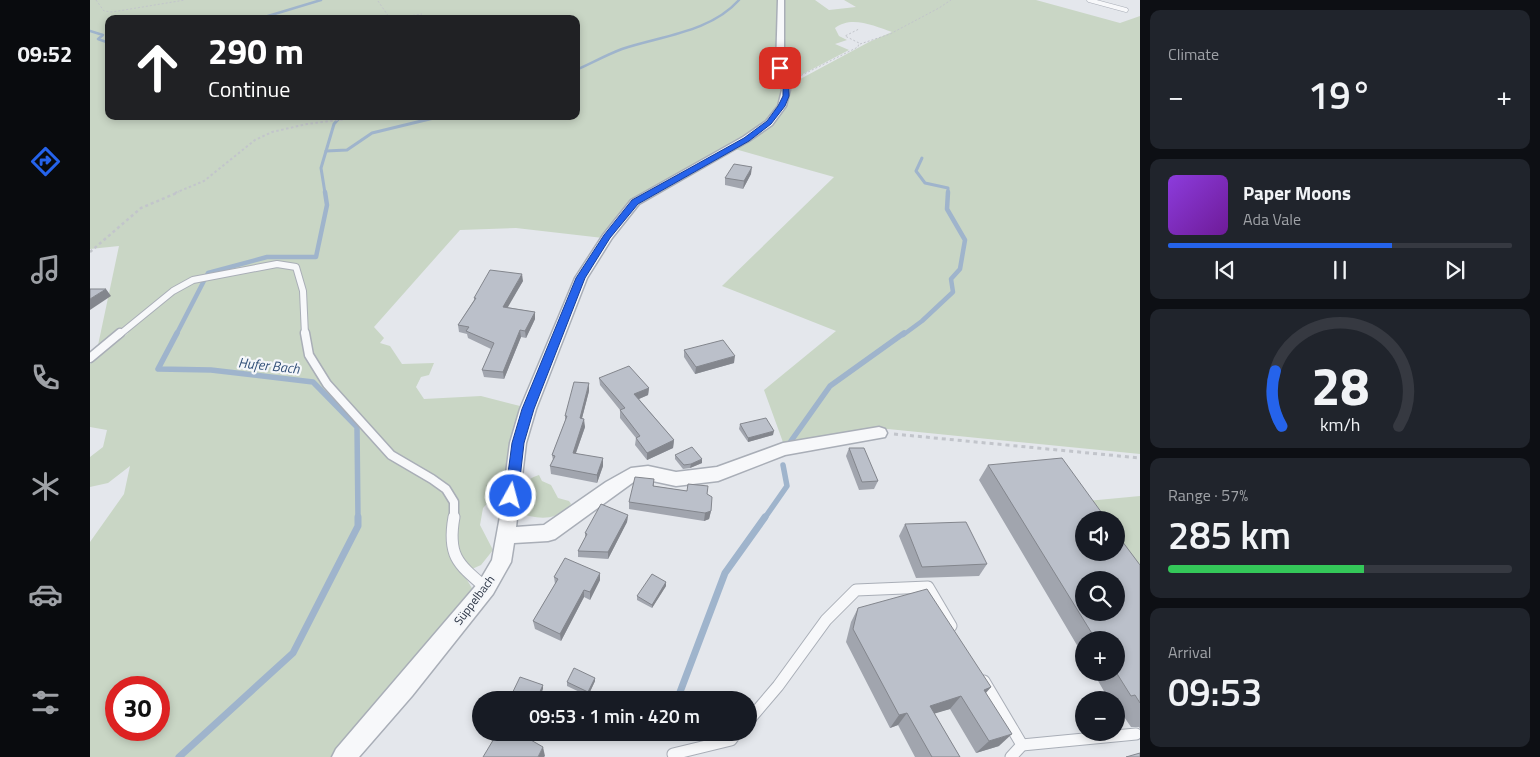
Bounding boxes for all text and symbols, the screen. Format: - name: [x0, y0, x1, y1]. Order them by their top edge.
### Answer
- text: 290 m: [208, 24, 304, 78]
- icon: ahead: [125, 35, 190, 100]
- text: 09:52: [18, 37, 72, 71]
- text: Climate: [1168, 42, 1219, 66]
- pin: [759, 47, 801, 89]
- icon: arrive: [766, 54, 794, 82]
- text: 19°: [1308, 66, 1372, 124]
- text: Continue: [208, 72, 290, 106]
- text: −: [1168, 74, 1184, 117]
- text: +: [1496, 74, 1512, 117]
- icon: directions: [28, 144, 63, 179]
- text: Paper Moons: [1243, 178, 1351, 207]
- text: Ada Vale: [1243, 207, 1301, 231]
- icon: music: [28, 252, 63, 287]
- icon: previous: [1211, 256, 1239, 284]
- icon: pause: [1326, 256, 1354, 284]
- icon: next: [1441, 256, 1469, 284]
- text: 28: [1311, 346, 1369, 425]
- water label: Hufer Bach: [237, 351, 302, 379]
- icon: phone: [28, 360, 63, 395]
- text: km/h: [1320, 411, 1360, 438]
- icon: climate: [28, 469, 63, 504]
- position arrow: [484, 469, 536, 521]
- text: Range · 57%: [1168, 483, 1248, 507]
- text: 285 km: [1168, 506, 1291, 564]
- map controls: [1075, 511, 1125, 741]
- button: sound: [1075, 511, 1125, 561]
- street label: Süppelbach: [449, 571, 499, 629]
- button: search: [1075, 571, 1125, 621]
- icon: car: [28, 577, 63, 612]
- button: +: [1075, 631, 1125, 681]
- text: Arrival: [1168, 640, 1211, 664]
- text: 09:53: [1168, 663, 1262, 721]
- speed limit sign: 30: [105, 676, 170, 741]
- icon: filters: [28, 685, 63, 720]
- button: −: [1075, 691, 1125, 741]
- text: 09:53 · 1 min · 420 m: [529, 701, 700, 730]

